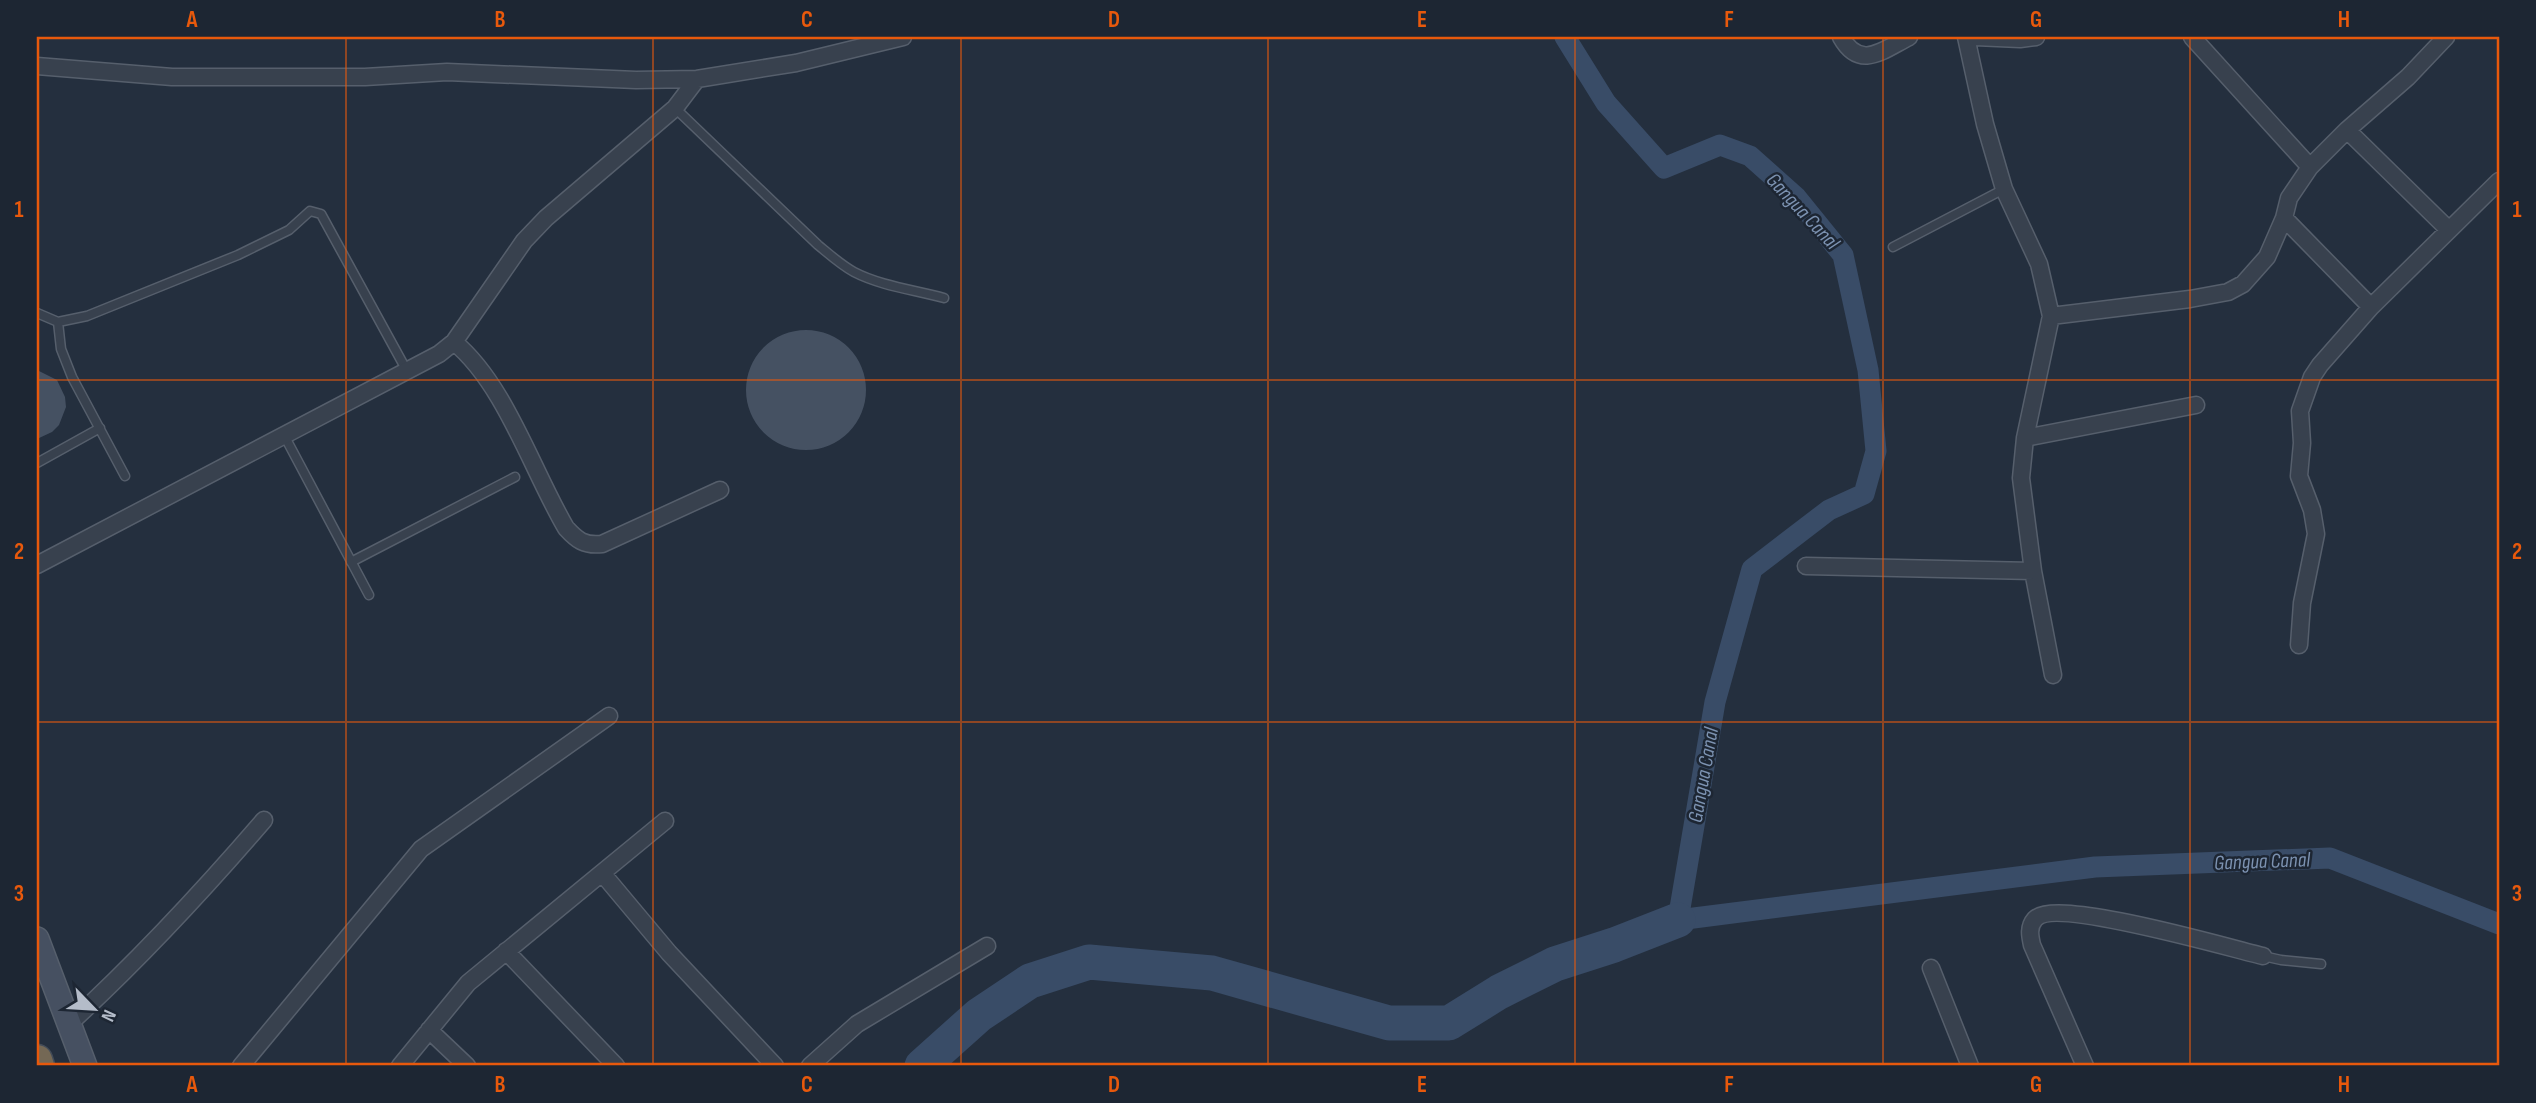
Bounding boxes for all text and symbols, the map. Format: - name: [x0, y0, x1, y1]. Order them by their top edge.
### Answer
- text: A: [186, 6, 199, 34]
- text: B: [495, 6, 506, 34]
- text: C: [801, 6, 813, 34]
- text: D: [1108, 6, 1120, 34]
- text: E: [1417, 6, 1427, 34]
- text: F: [1724, 6, 1734, 34]
- text: G: [2030, 6, 2042, 34]
- text: H: [2338, 6, 2350, 34]
- water label: Gangua Canal: [1761, 168, 1845, 256]
- text: 1: [14, 196, 24, 224]
- text: 1: [2512, 196, 2522, 224]
- text: 2: [14, 538, 24, 566]
- text: 2: [2512, 538, 2522, 566]
- water label: Gangua Canal: [1683, 724, 1724, 825]
- water label: Gangua Canal: [2214, 847, 2312, 876]
- text: 3: [14, 880, 24, 908]
- text: 3: [2512, 880, 2522, 908]
- north arrow: [60, 974, 130, 1044]
- text: N: [95, 1006, 121, 1025]
- text: A: [186, 1071, 199, 1099]
- text: B: [495, 1071, 506, 1099]
- text: C: [801, 1071, 813, 1099]
- text: D: [1108, 1071, 1120, 1099]
- text: E: [1417, 1071, 1427, 1099]
- text: F: [1724, 1071, 1734, 1099]
- text: G: [2030, 1071, 2042, 1099]
- text: H: [2338, 1071, 2350, 1099]

